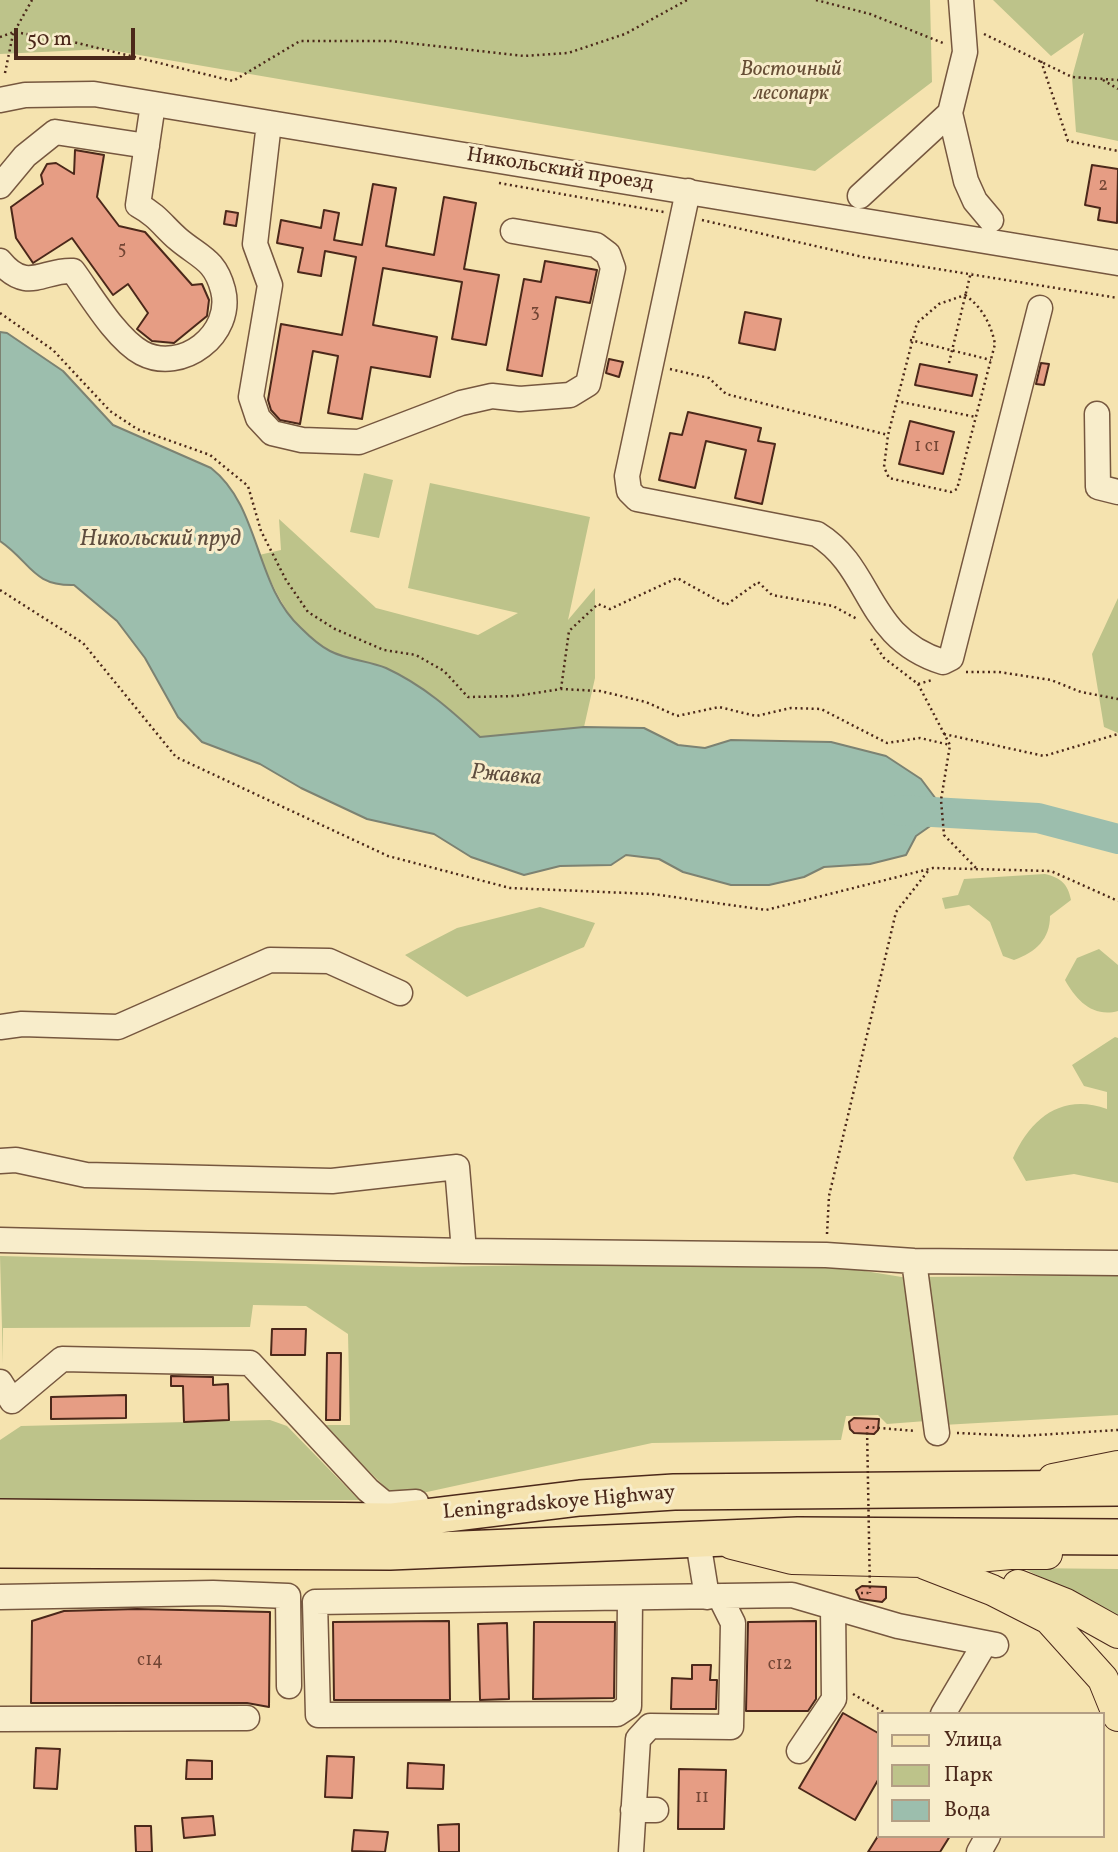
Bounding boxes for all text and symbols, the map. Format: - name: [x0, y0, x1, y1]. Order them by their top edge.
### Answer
- scale bar: [18, 14, 138, 58]
- text: 50 m: [27, 25, 72, 54]
- park label: Восточный лесопарк: [740, 58, 842, 108]
- street label: Никольский проезд: [465, 144, 655, 198]
- house number: 2: [1098, 176, 1108, 198]
- house number: 5: [118, 240, 126, 262]
- house number: 3: [530, 303, 540, 325]
- house number: 1 с1: [914, 437, 940, 459]
- water label: Никольский пруд: [79, 527, 241, 555]
- water label: Ржавка: [469, 760, 543, 794]
- street label: Leningradskoye Highway: [442, 1481, 676, 1527]
- house number: с14: [137, 1651, 163, 1673]
- house number: с12: [768, 1655, 792, 1677]
- legend: [876, 1712, 1104, 1838]
- text: Улица: [944, 1726, 1002, 1755]
- text: Парк: [944, 1761, 993, 1790]
- house number: 11: [695, 1788, 709, 1810]
- text: Вода: [944, 1796, 991, 1825]

